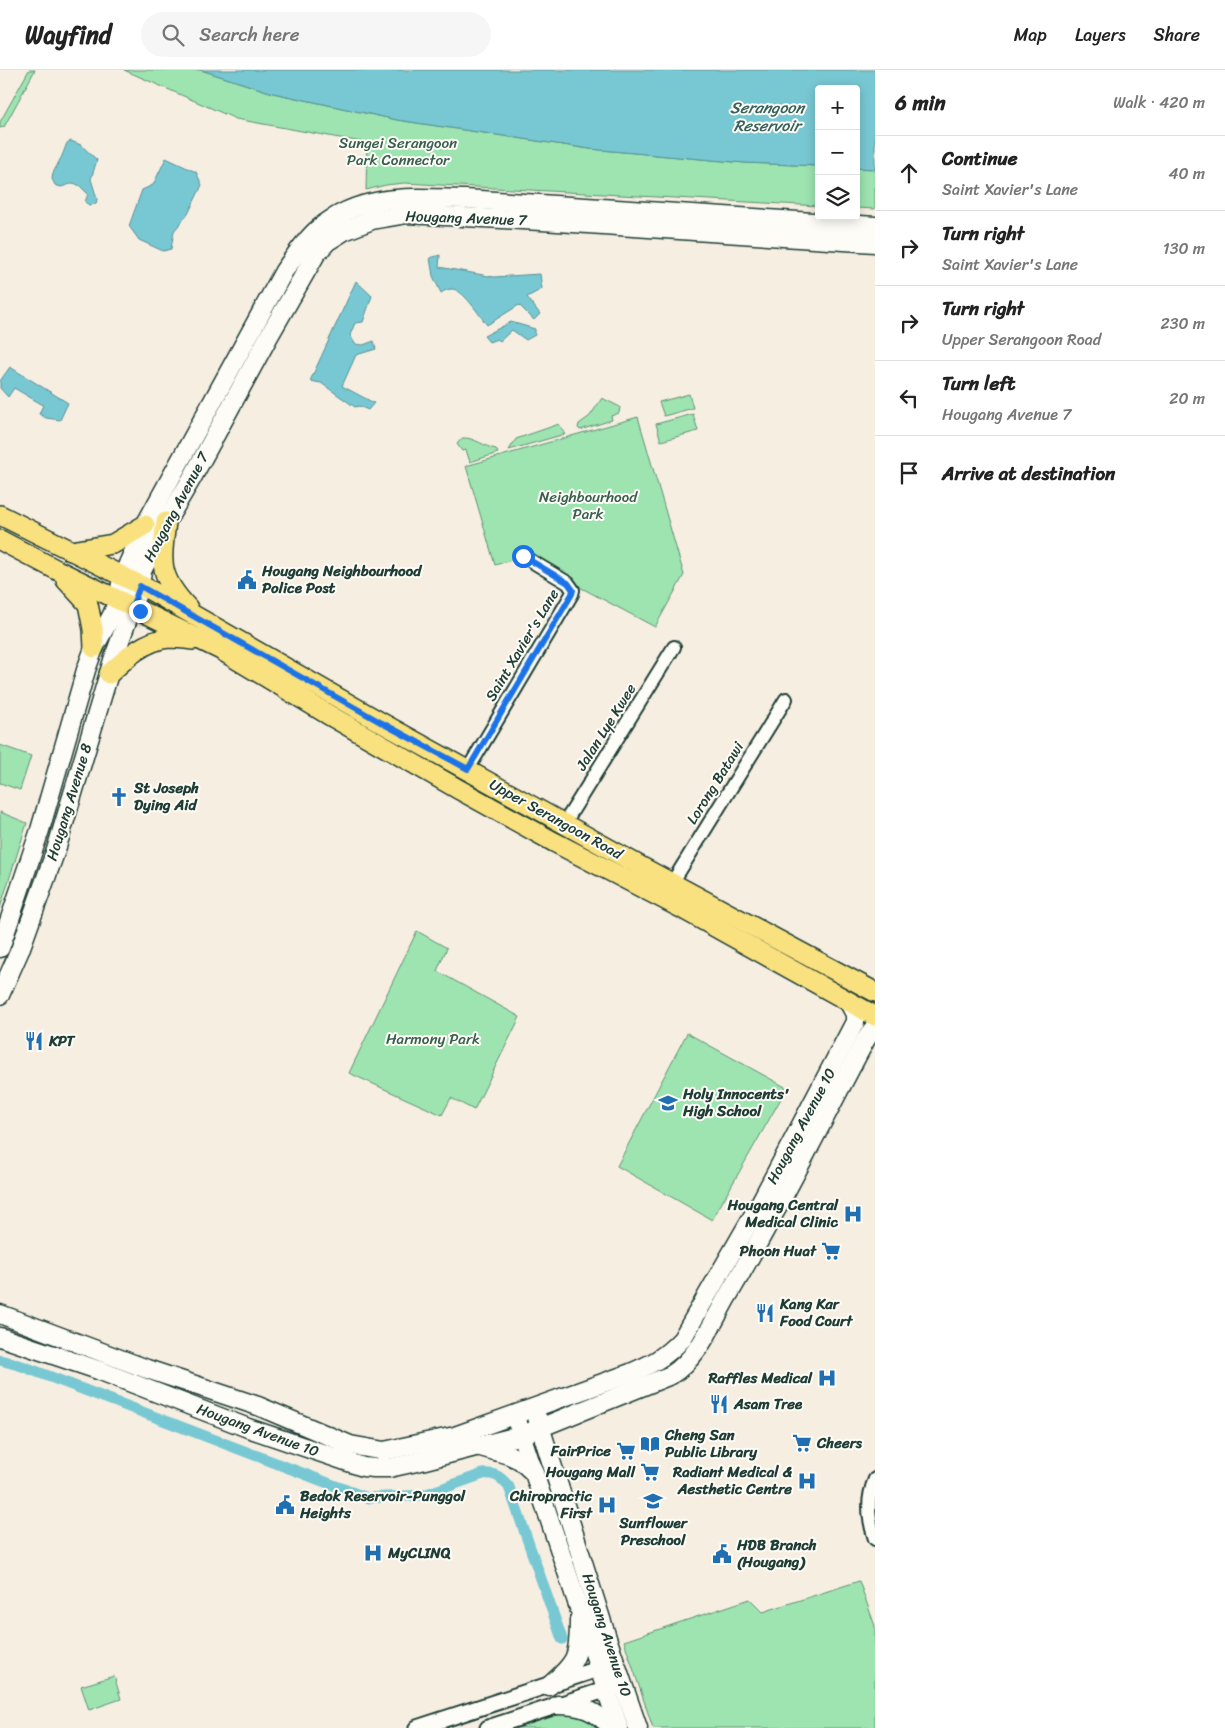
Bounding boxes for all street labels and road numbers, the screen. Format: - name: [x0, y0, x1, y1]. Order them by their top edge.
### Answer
- street label: Hougang Avenue 7: [405, 203, 528, 233]
- street label: Hougang Avenue 7: [136, 446, 217, 567]
- street label: Saint Xavier's Lane: [478, 583, 566, 706]
- street label: Jalan Lye Kwee: [568, 678, 643, 777]
- street label: Lorong Batawi: [679, 736, 751, 830]
- street label: Hougang Avenue 8: [39, 740, 99, 864]
- street label: Upper Serangoon Road: [484, 771, 628, 867]
- street label: Hougang Avenue 10: [759, 1063, 843, 1189]
- street label: Hougang Avenue 10: [193, 1396, 323, 1464]
- street label: Hougang Avenue 10: [575, 1570, 639, 1700]

